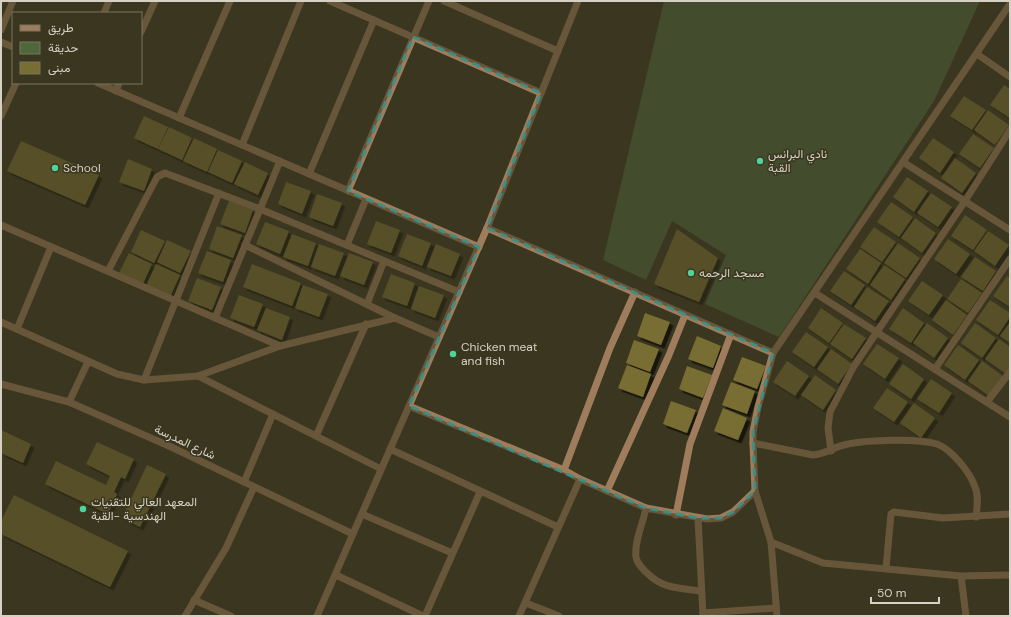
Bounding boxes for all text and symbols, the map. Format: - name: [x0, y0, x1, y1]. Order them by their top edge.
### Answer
- legend: [12, 12, 142, 84]
- text: طريق: [48, 20, 74, 36]
- text: حديقة: [48, 40, 78, 56]
- text: مبنى: [48, 60, 70, 76]
- place label: نادي البرانس القبة: [768, 146, 827, 176]
- marker: نادي البرانس القبة: [755, 156, 765, 166]
- place label: School: [63, 160, 101, 176]
- marker: School: [50, 163, 60, 173]
- place label: مسجد الرحمه: [699, 265, 764, 281]
- marker: مسجد الرحمه: [686, 268, 696, 278]
- place label: Chicken meat and fish: [461, 339, 538, 369]
- marker: Chicken meat and fish: [448, 349, 458, 359]
- street label: شارع المدرسة: [151, 421, 218, 464]
- place label: المعهد العالي للتقنيات الهندسية -القبة: [91, 494, 197, 524]
- marker: المعهد العالي للتقنيات الهندسية -القبة: [78, 504, 88, 514]
- scale bar: [871, 579, 939, 605]
- text: 50 m: [877, 585, 906, 601]

